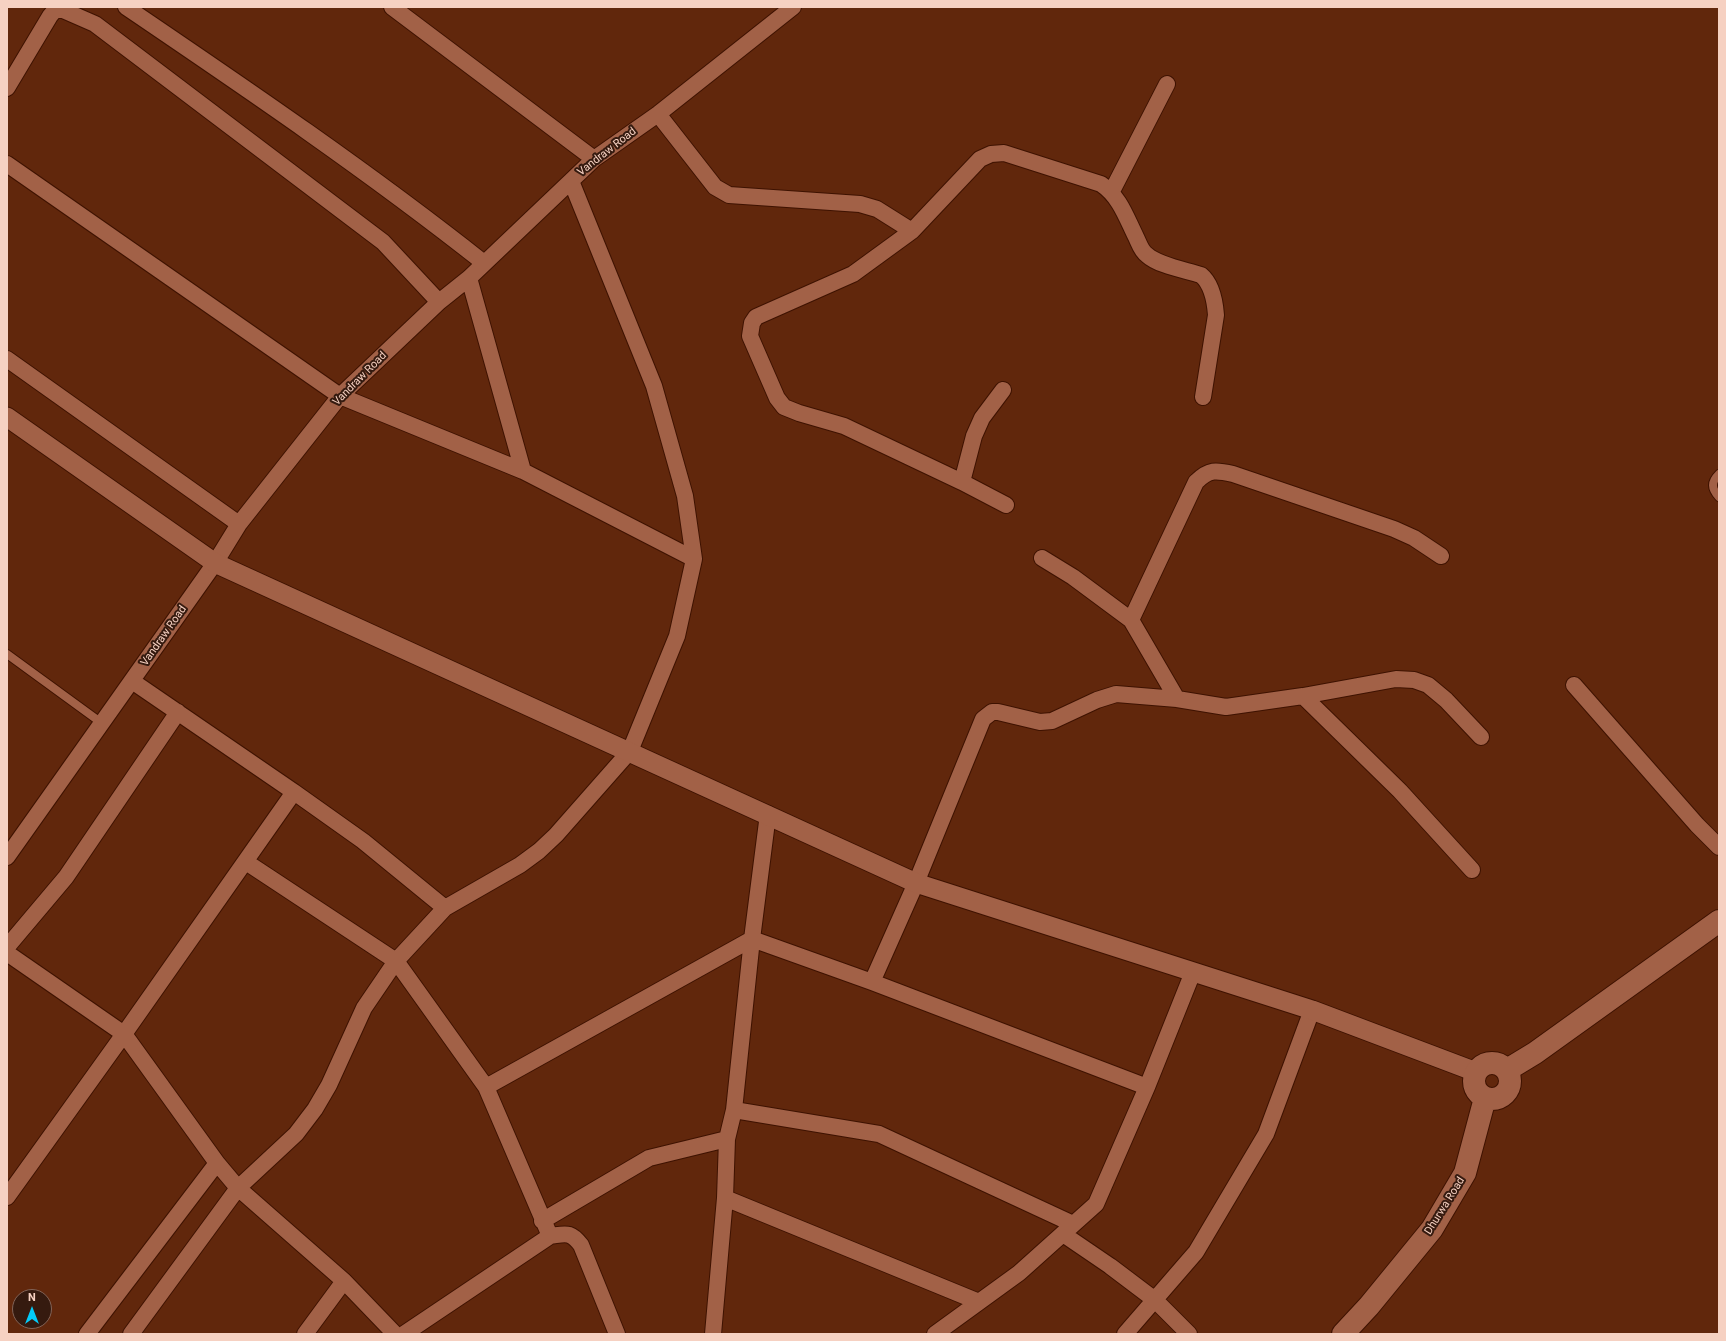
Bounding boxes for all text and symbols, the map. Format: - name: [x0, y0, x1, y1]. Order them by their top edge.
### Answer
- street label: Vandraw Road: [575, 125, 639, 179]
- street label: Vandraw Road: [330, 349, 390, 409]
- street label: Vandraw Road: [138, 603, 190, 669]
- street label: Dhurwa Road: [1422, 1175, 1468, 1237]
- north arrow: [12, 1289, 52, 1329]
- text: N: [28, 1291, 36, 1304]

